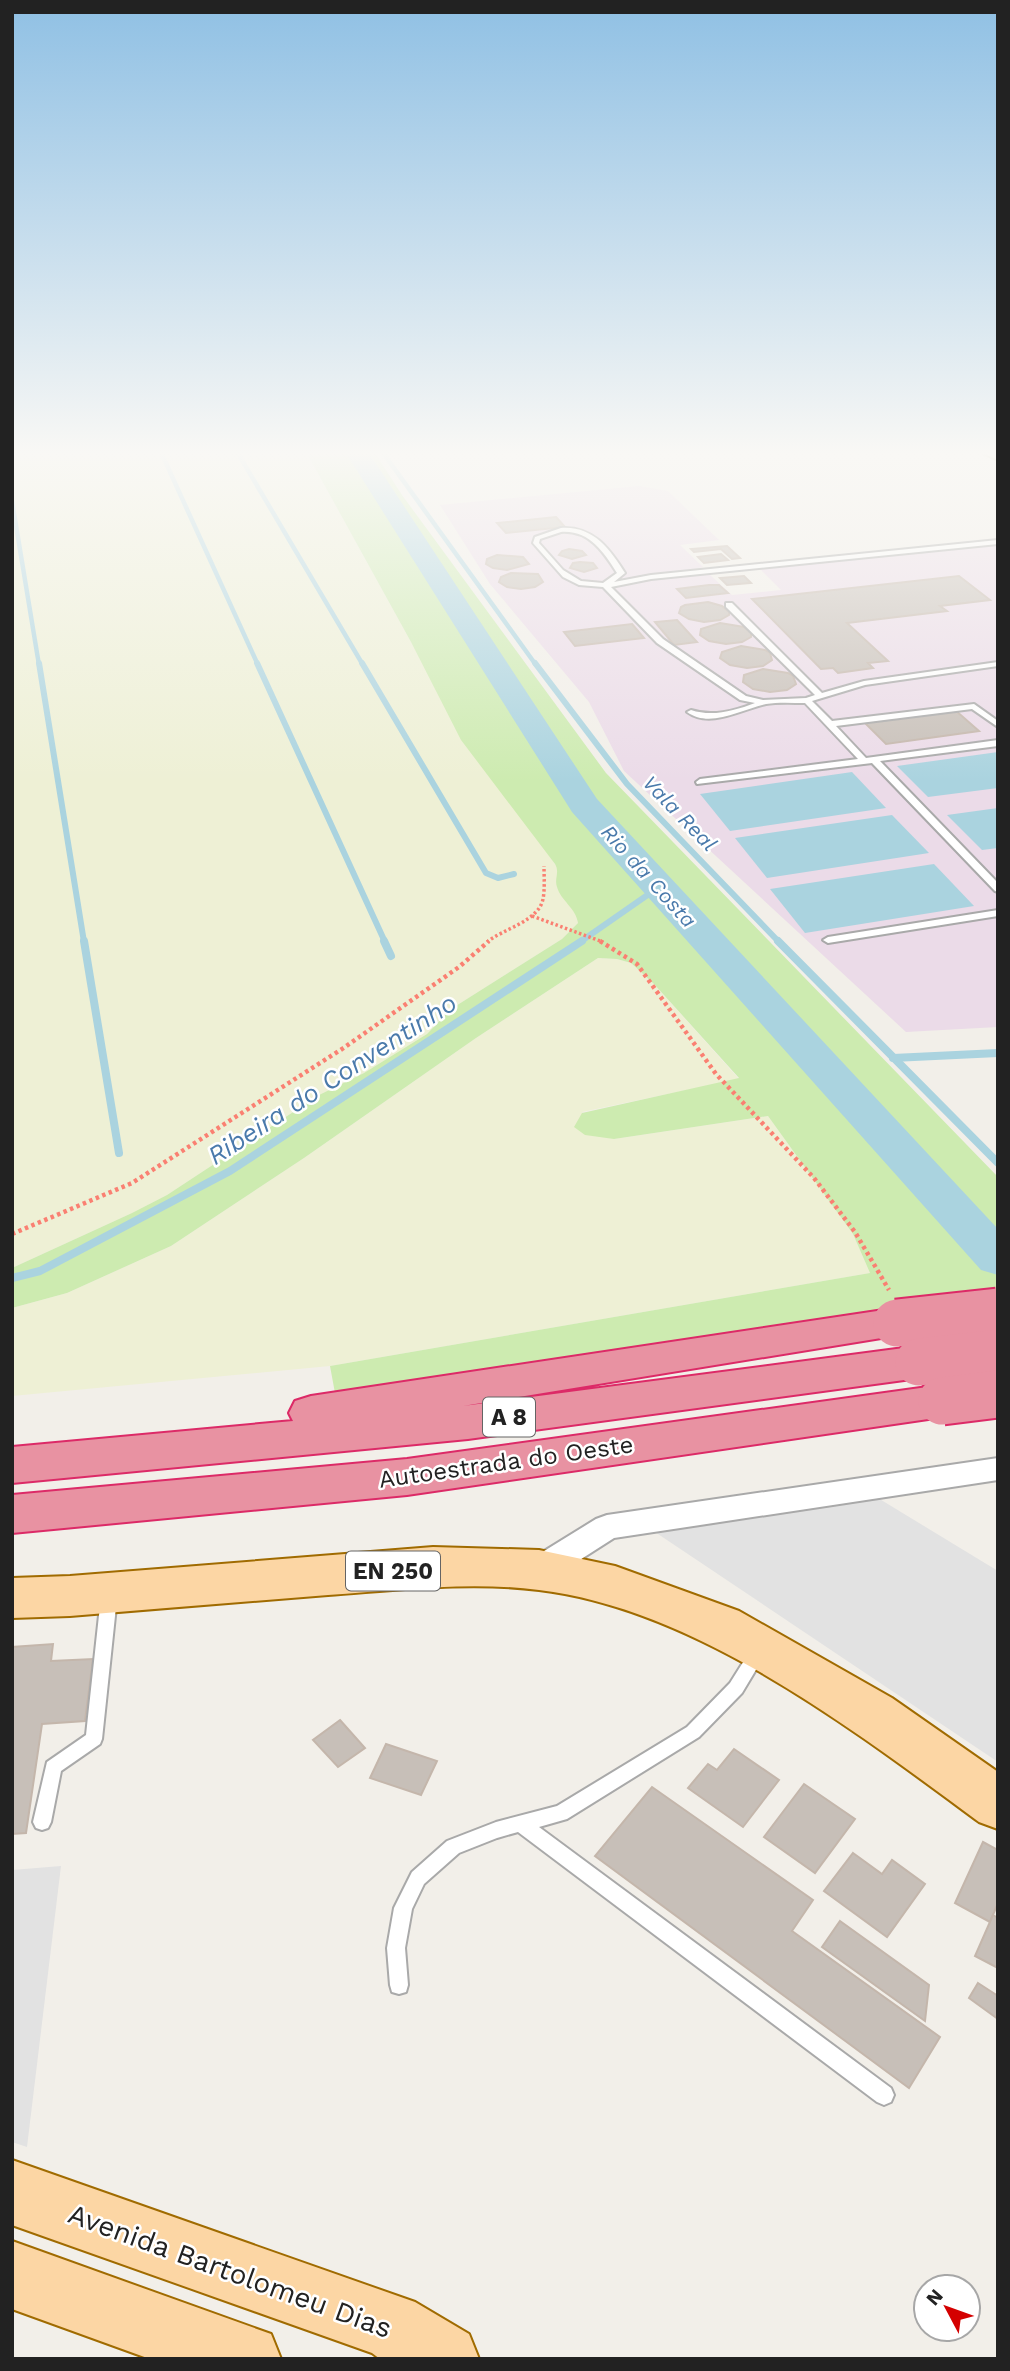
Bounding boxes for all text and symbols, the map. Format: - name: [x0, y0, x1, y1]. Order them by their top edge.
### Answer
- water label: Vala Real: [638, 770, 722, 856]
- water label: Rio da Costa: [596, 819, 702, 933]
- water label: Ribeira do Conventinho: [202, 987, 462, 1171]
- road number: A 8: [483, 1398, 535, 1436]
- street label: Autoestrada do Oeste: [377, 1430, 635, 1494]
- road number: EN 250: [346, 1552, 440, 1590]
- street label: Avenida Bartolomeu Dias: [64, 2197, 396, 2345]
- north arrow: [912, 2273, 982, 2343]
- text: N: [921, 2284, 948, 2310]

